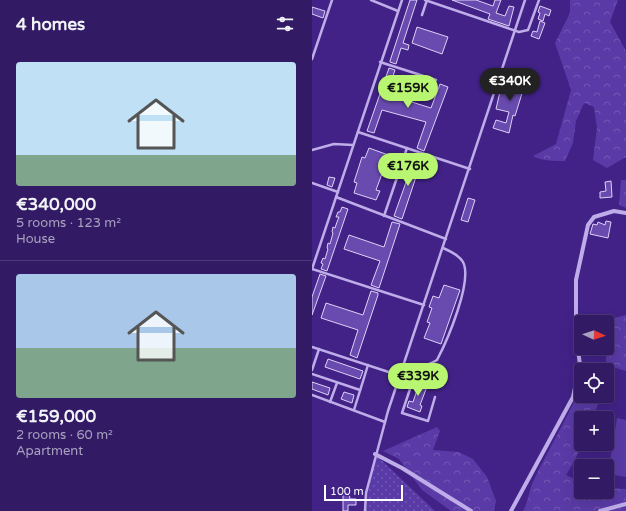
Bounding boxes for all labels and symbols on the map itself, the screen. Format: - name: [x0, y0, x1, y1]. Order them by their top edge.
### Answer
- pin: €340K: [482, 68, 538, 102]
- pin: €159K: [380, 75, 436, 109]
- pin: €176K: [380, 153, 436, 187]
- north arrow: [574, 315, 614, 355]
- pin: €339K: [390, 363, 446, 397]
- scale bar: [324, 483, 403, 502]

